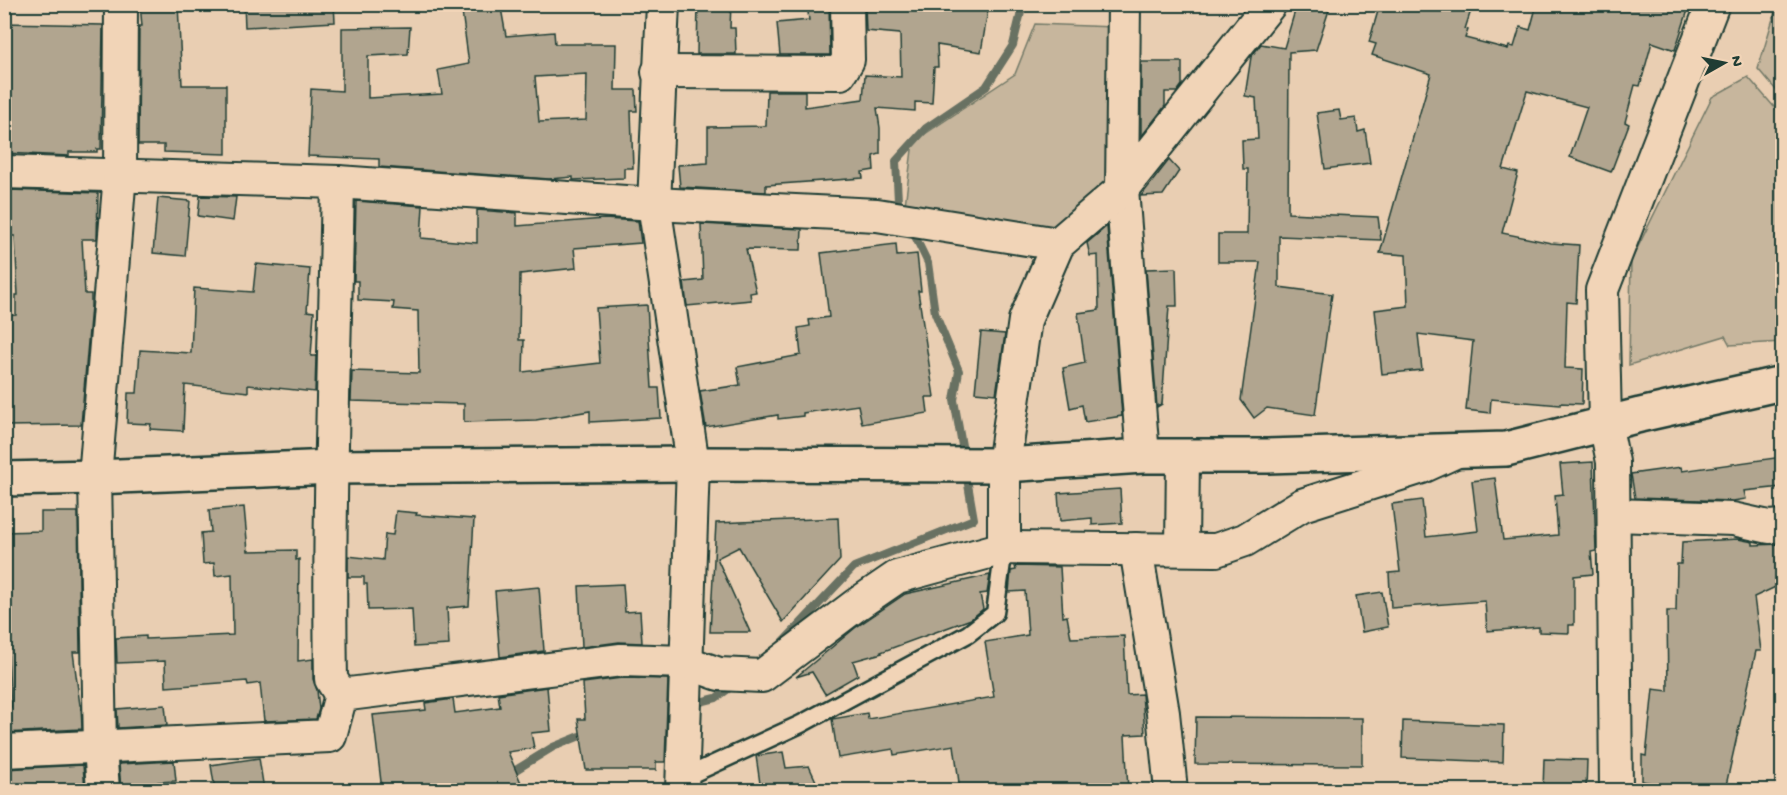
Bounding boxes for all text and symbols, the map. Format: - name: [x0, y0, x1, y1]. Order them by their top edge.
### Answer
- north arrow: [1694, 33, 1754, 93]
- text: N: [1725, 55, 1746, 68]

